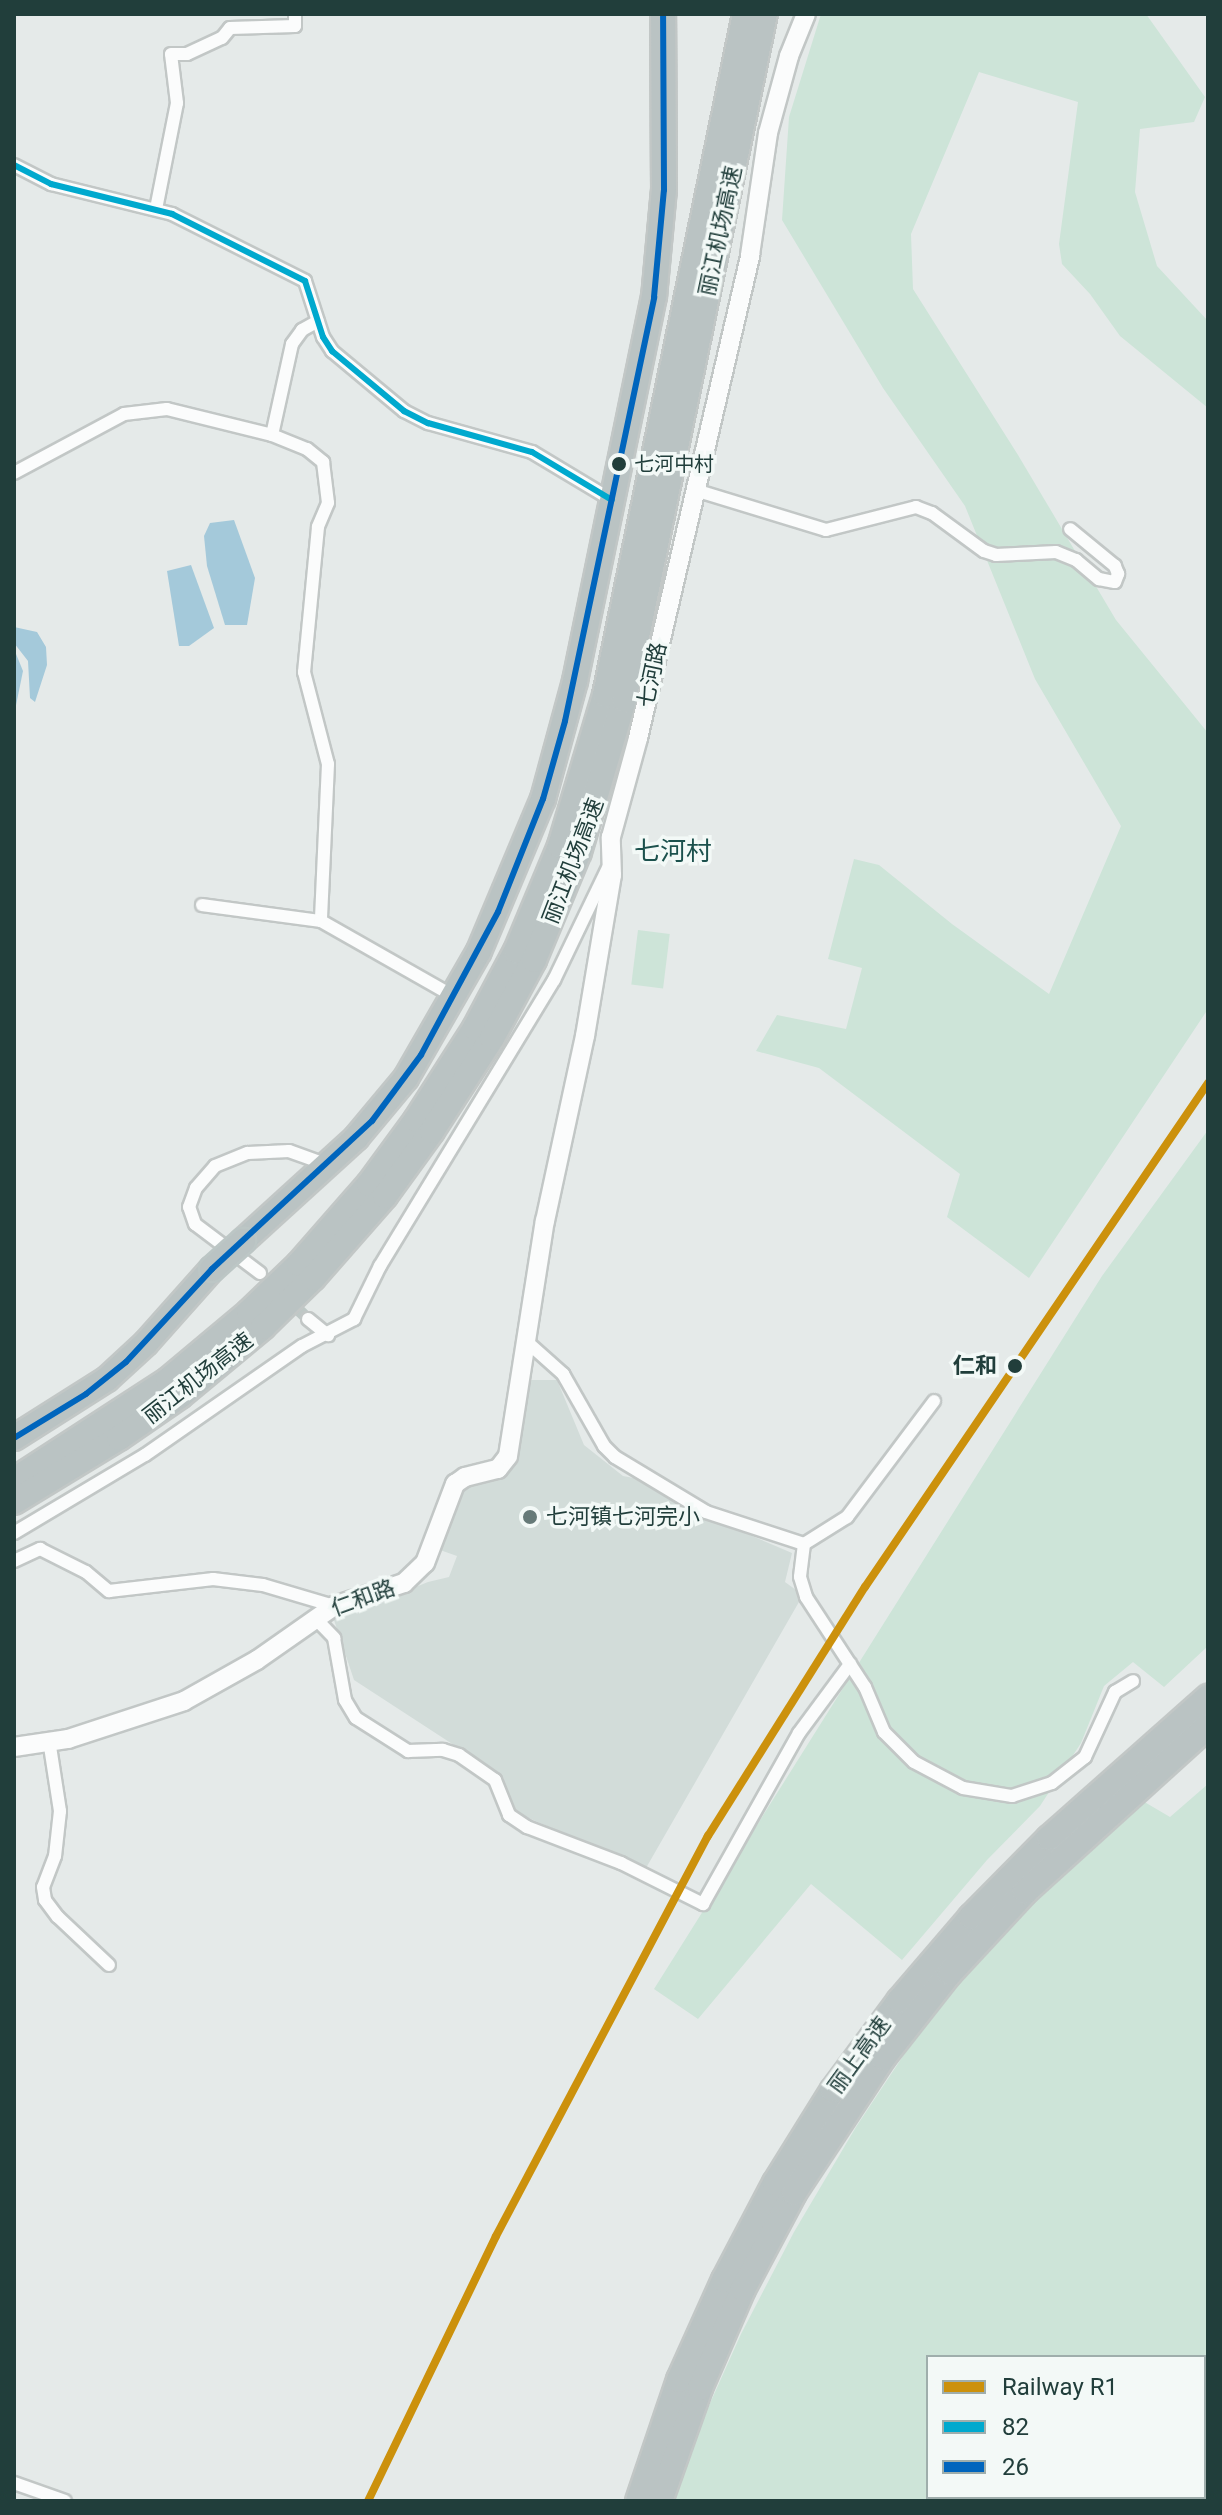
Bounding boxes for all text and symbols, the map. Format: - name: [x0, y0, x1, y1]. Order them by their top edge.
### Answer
- street label: 丽江机场高速: [693, 164, 747, 298]
- place label: 七河中村: [634, 452, 714, 476]
- marker: 七河中村: [611, 456, 627, 472]
- street label: 七河路: [632, 640, 672, 710]
- street label: 丽江机场高速: [537, 795, 609, 927]
- district label: 七河村: [634, 836, 712, 868]
- street label: 丽江机场高速: [138, 1327, 258, 1429]
- place label: 仁和: [953, 1353, 997, 1379]
- marker: 仁和: [1004, 1355, 1026, 1377]
- place label: 七河镇七河完小: [546, 1504, 700, 1530]
- marker: 七河镇七河完小: [521, 1508, 539, 1526]
- street label: 仁和路: [327, 1574, 399, 1622]
- street label: 丽上高速: [822, 2012, 896, 2098]
- legend: [926, 2355, 1206, 2499]
- text: Railway R1: [1002, 2373, 1118, 2401]
- text: 82: [1002, 2413, 1029, 2441]
- text: 26: [1002, 2453, 1029, 2481]

